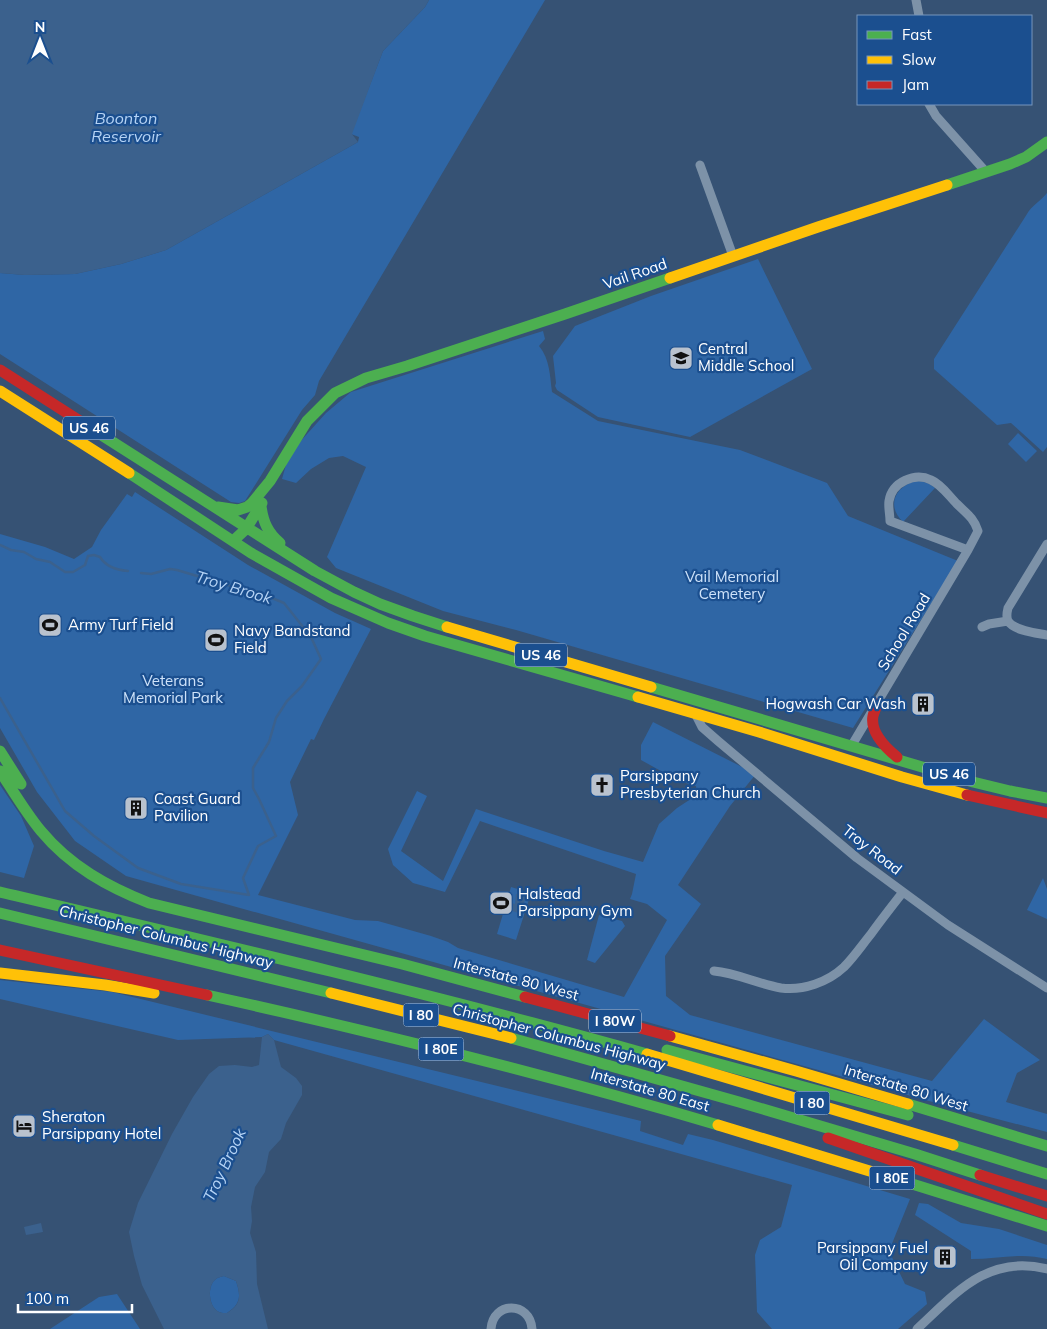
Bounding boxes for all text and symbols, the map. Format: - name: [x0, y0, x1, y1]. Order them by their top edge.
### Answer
- north arrow: [15, 15, 65, 65]
- legend: [857, 15, 1032, 105]
- text: N: [35, 18, 45, 36]
- text: Fast: [902, 25, 932, 44]
- text: Slow: [902, 50, 936, 69]
- text: Jam: [902, 75, 929, 94]
- water label: Boonton Reservoir: [91, 108, 162, 146]
- street label: Vail Road: [600, 254, 669, 293]
- place label: Central Middle School: [698, 339, 794, 375]
- school or university icon: Central Middle School: [668, 345, 694, 371]
- road number: US 46: [63, 416, 115, 439]
- water label: Troy Brook: [193, 566, 275, 608]
- park label: Vail Memorial Cemetery: [685, 567, 779, 603]
- street label: School Road: [873, 590, 934, 674]
- sports icon: Army Turf Field: [37, 612, 63, 638]
- place label: Army Turf Field: [68, 615, 174, 634]
- place label: Navy Bandstand Field: [234, 621, 351, 657]
- sports icon: Navy Bandstand Field: [203, 627, 229, 653]
- road number: US 46: [515, 644, 567, 666]
- park label: Veterans Memorial Park: [123, 671, 223, 707]
- building icon: Hogwash Car Wash: [910, 691, 936, 717]
- place label: Hogwash Car Wash: [765, 694, 906, 713]
- road number: US 46: [923, 762, 975, 786]
- place label: Parsippany Presbyterian Church: [620, 766, 761, 802]
- church icon: Parsippany Presbyterian Church: [589, 772, 615, 798]
- place label: Coast Guard Pavilion: [154, 789, 241, 825]
- building icon: Coast Guard Pavilion: [123, 795, 149, 821]
- street label: Troy Road: [839, 820, 906, 879]
- place label: Halstead Parsippany Gym: [518, 884, 632, 920]
- sports icon: Halstead Parsippany Gym: [488, 890, 514, 916]
- street label: Christopher Columbus Highway: [57, 901, 275, 972]
- street label: Interstate 80 West: [451, 953, 581, 1004]
- street label: Christopher Columbus Highway: [451, 999, 668, 1074]
- road number: I 80: [404, 1004, 438, 1026]
- road number: I 80W: [589, 1009, 641, 1032]
- road number: I 80E: [418, 1038, 464, 1060]
- street label: Interstate 80 West: [842, 1060, 970, 1115]
- street label: Interstate 80 East: [589, 1064, 712, 1116]
- road number: I 80: [794, 1092, 830, 1114]
- place label: Sheraton Parsippany Hotel: [42, 1107, 161, 1143]
- hotel icon: Sheraton Parsippany Hotel: [11, 1113, 37, 1139]
- water label: Troy Brook: [198, 1124, 250, 1205]
- road number: I 80E: [870, 1166, 914, 1190]
- place label: Parsippany Fuel Oil Company: [817, 1238, 928, 1274]
- building icon: Parsippany Fuel Oil Company: [932, 1244, 958, 1270]
- scale bar: [18, 1282, 131, 1314]
- text: 100 m: [25, 1289, 69, 1308]

